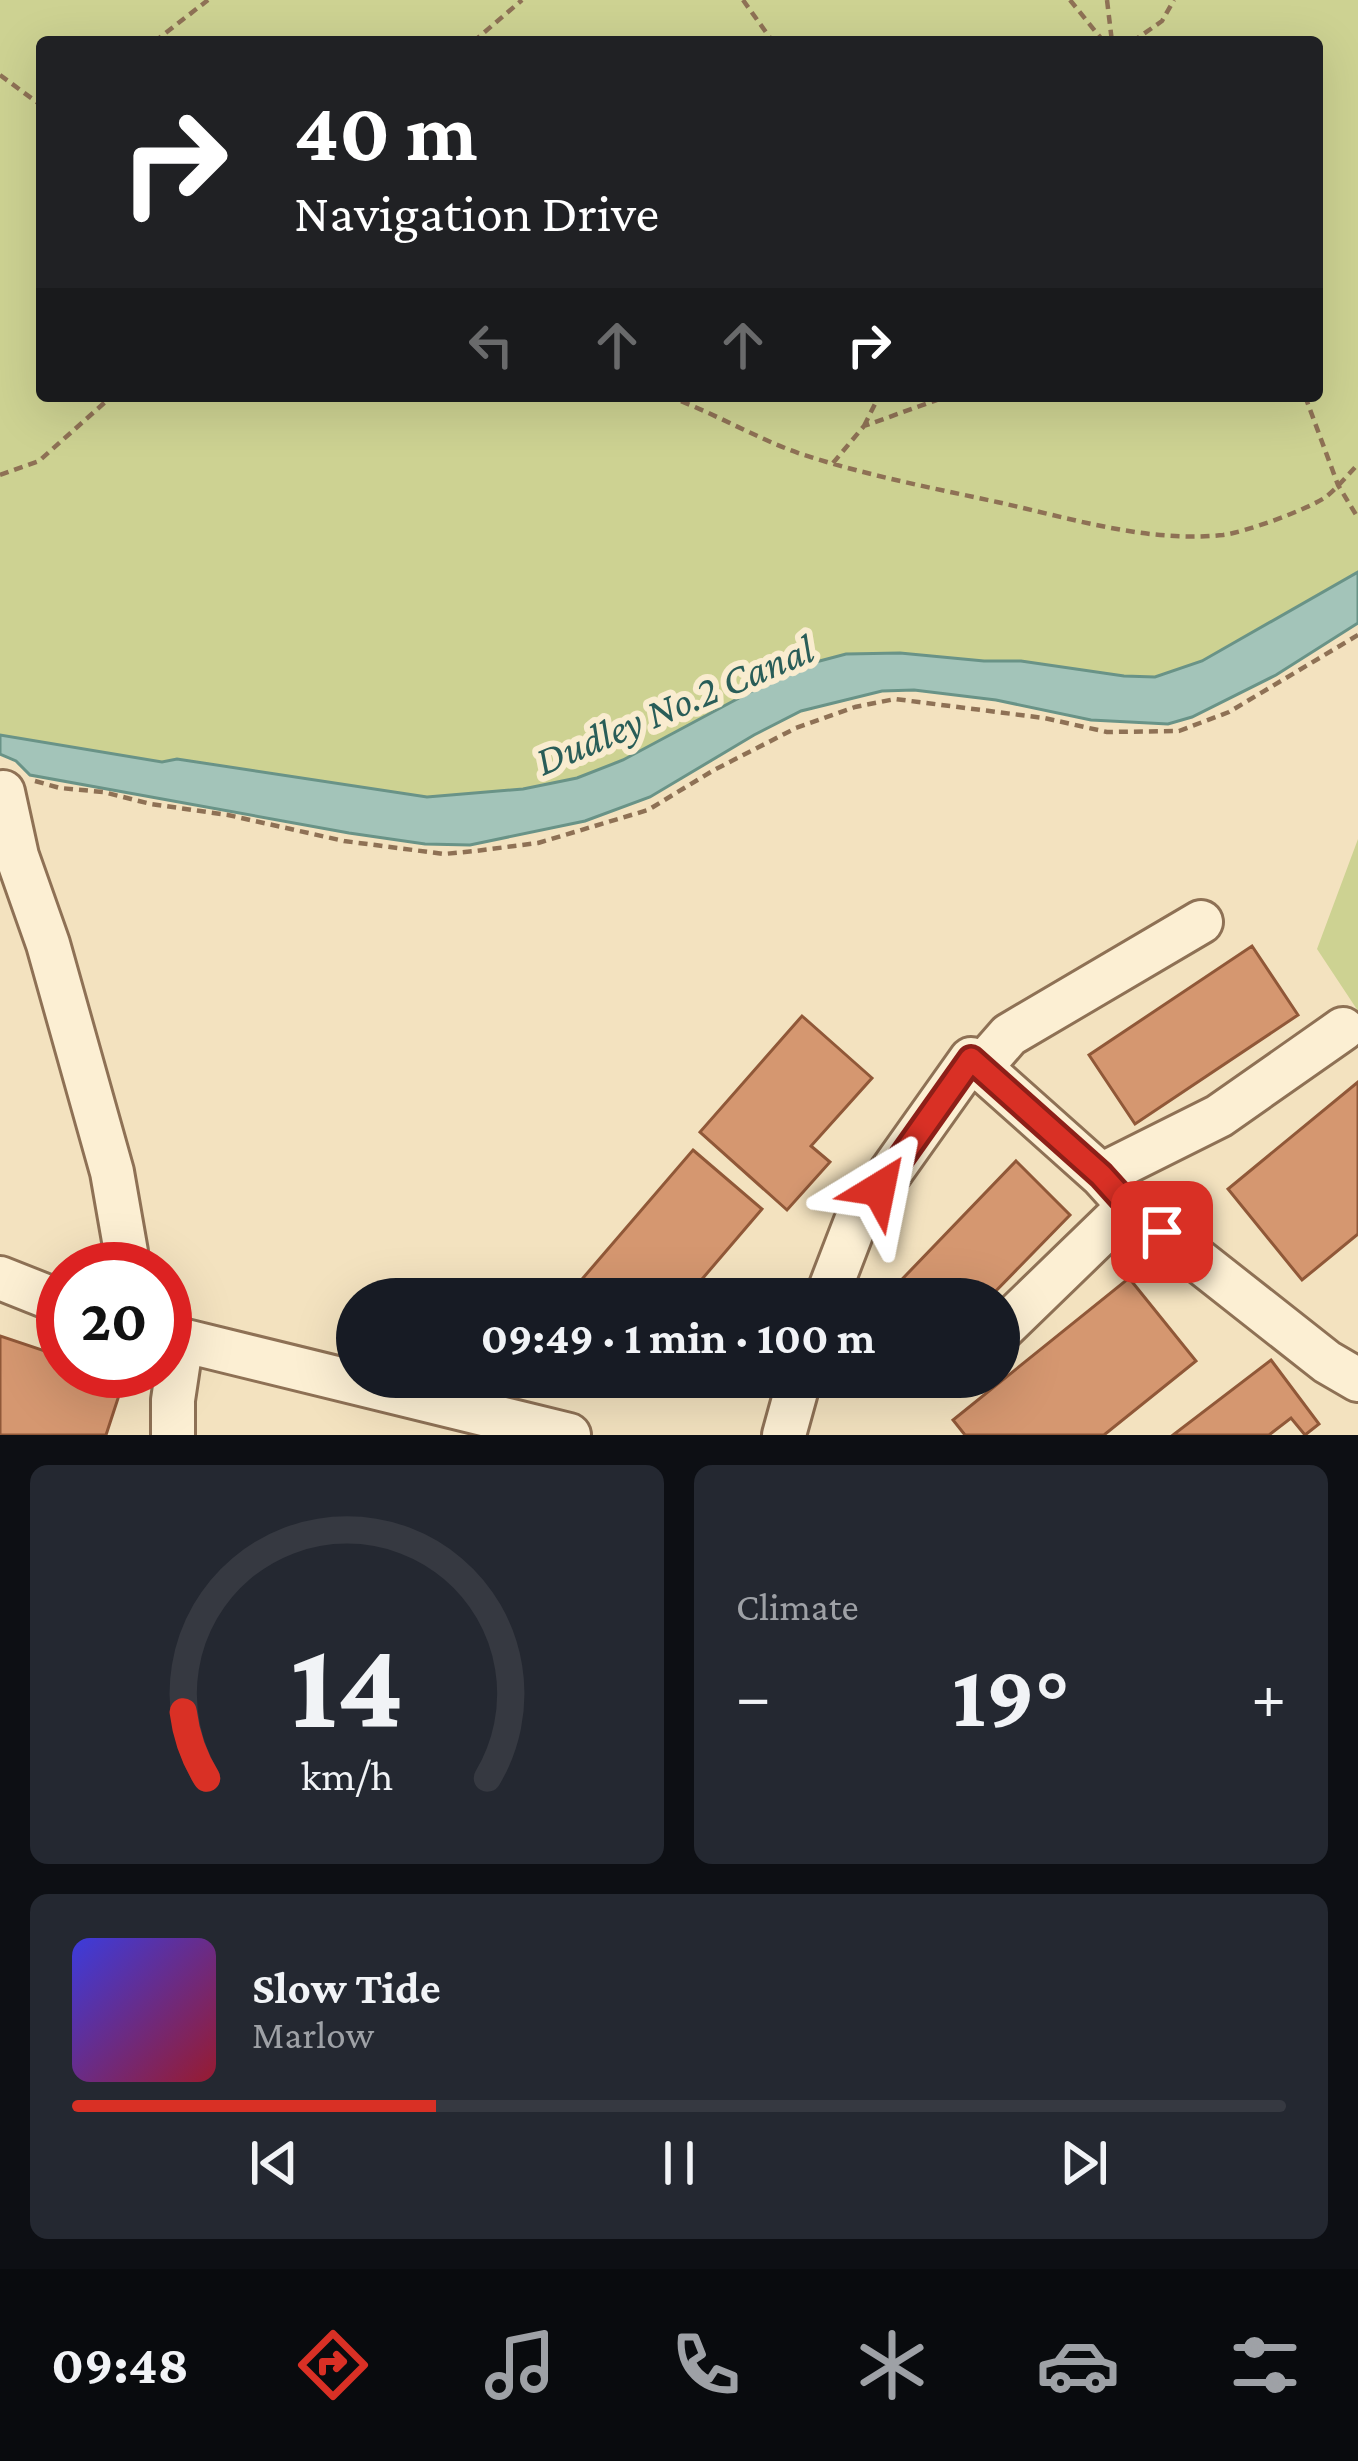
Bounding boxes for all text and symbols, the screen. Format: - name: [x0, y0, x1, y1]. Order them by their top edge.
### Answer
- icon: right: [96, 84, 252, 240]
- text: 40 m: [294, 85, 478, 178]
- text: Navigation Drive: [294, 183, 659, 243]
- icon: left: [458, 312, 524, 378]
- icon: ahead: [584, 312, 650, 378]
- icon: ahead: [710, 312, 776, 378]
- icon: right: [836, 312, 902, 378]
- water label: Dudley No.2 Canal: [528, 624, 821, 784]
- position arrow: [816, 1126, 942, 1252]
- pin: [1111, 1181, 1213, 1283]
- icon: arrive: [1129, 1199, 1195, 1265]
- speed limit sign: 20: [36, 1242, 192, 1398]
- text: 09:49 · 1 min · 100 m: [481, 1313, 875, 1363]
- text: Climate: [736, 1585, 859, 1628]
- text: 14: [290, 1615, 404, 1754]
- text: 19°: [952, 1645, 1070, 1745]
- text: −: [736, 1659, 771, 1732]
- text: +: [1251, 1659, 1286, 1732]
- text: km/h: [301, 1751, 393, 1798]
- text: Slow Tide: [252, 1963, 441, 2013]
- text: Marlow: [252, 2013, 374, 2056]
- icon: previous: [241, 2130, 307, 2196]
- icon: pause: [646, 2130, 712, 2196]
- icon: next: [1051, 2130, 1117, 2196]
- icon: directions: [291, 2323, 375, 2407]
- icon: music: [478, 2323, 562, 2407]
- icon: phone: [664, 2323, 748, 2407]
- icon: climate: [850, 2323, 934, 2407]
- icon: car: [1036, 2323, 1120, 2407]
- icon: filters: [1223, 2323, 1307, 2407]
- text: 09:48: [51, 2335, 189, 2395]

